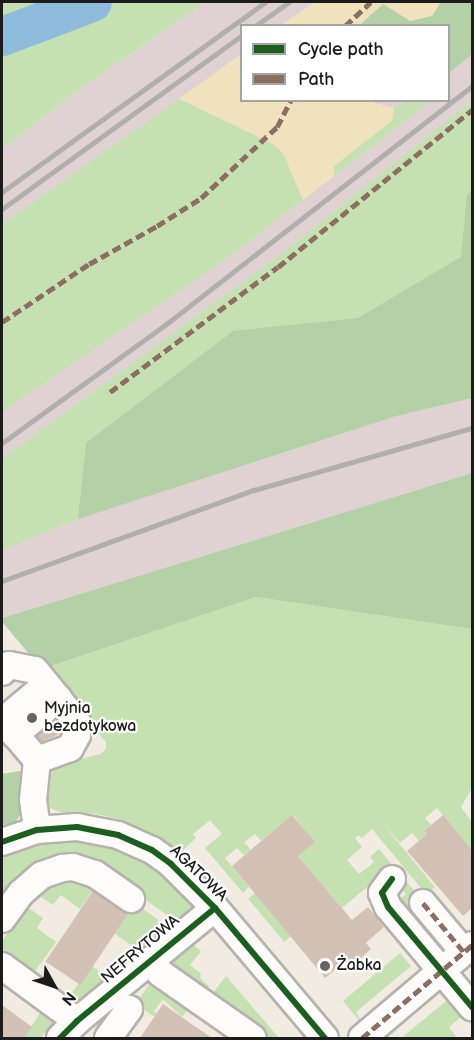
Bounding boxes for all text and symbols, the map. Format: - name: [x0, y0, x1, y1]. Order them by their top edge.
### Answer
- legend: [240, 24, 450, 102]
- text: Cycle path: [298, 39, 384, 60]
- text: Path: [298, 69, 334, 90]
- place label: Myjnia bezdotykowa: [44, 699, 136, 737]
- marker: Myjnia bezdotykowa: [25, 711, 39, 725]
- street label: AGATOWA: [165, 842, 231, 906]
- street label: NEFRYTOWA: [98, 912, 184, 988]
- north arrow: [24, 956, 84, 1016]
- place label: Żabka: [337, 956, 381, 976]
- marker: Żabka: [318, 959, 332, 973]
- text: N: [57, 987, 79, 1009]

